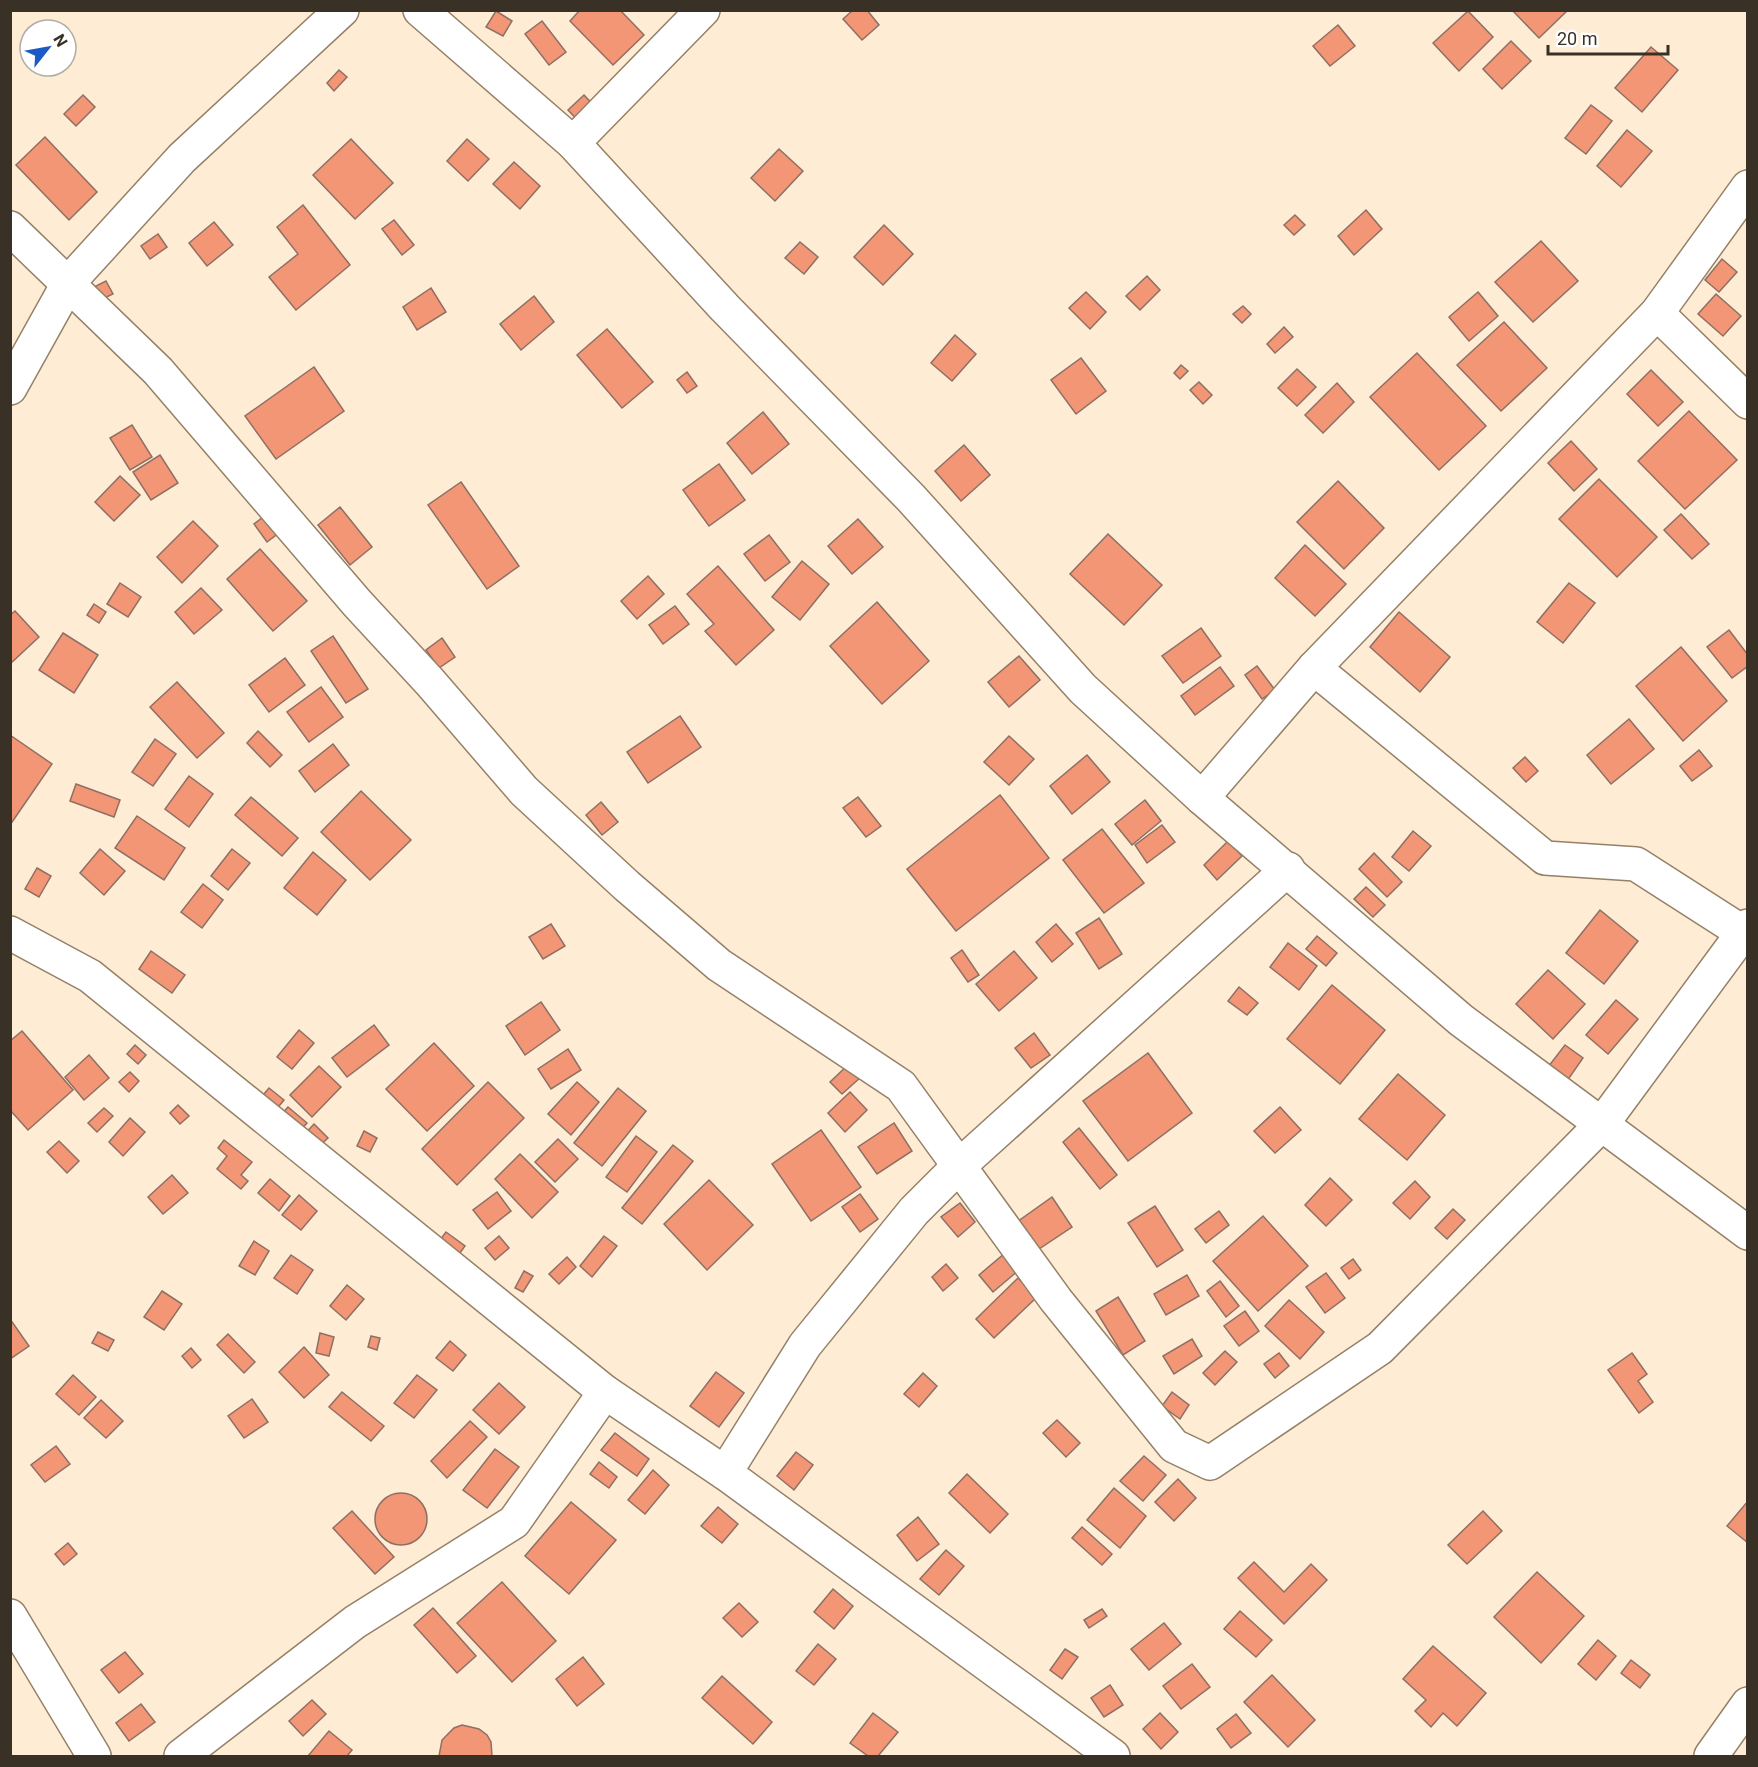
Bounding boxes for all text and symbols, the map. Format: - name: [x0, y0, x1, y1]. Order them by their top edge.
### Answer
- north arrow: [18, 18, 78, 78]
- scale bar: [1548, 18, 1668, 56]
- text: 20 m: [1557, 28, 1597, 49]
- text: N: [49, 31, 71, 50]

